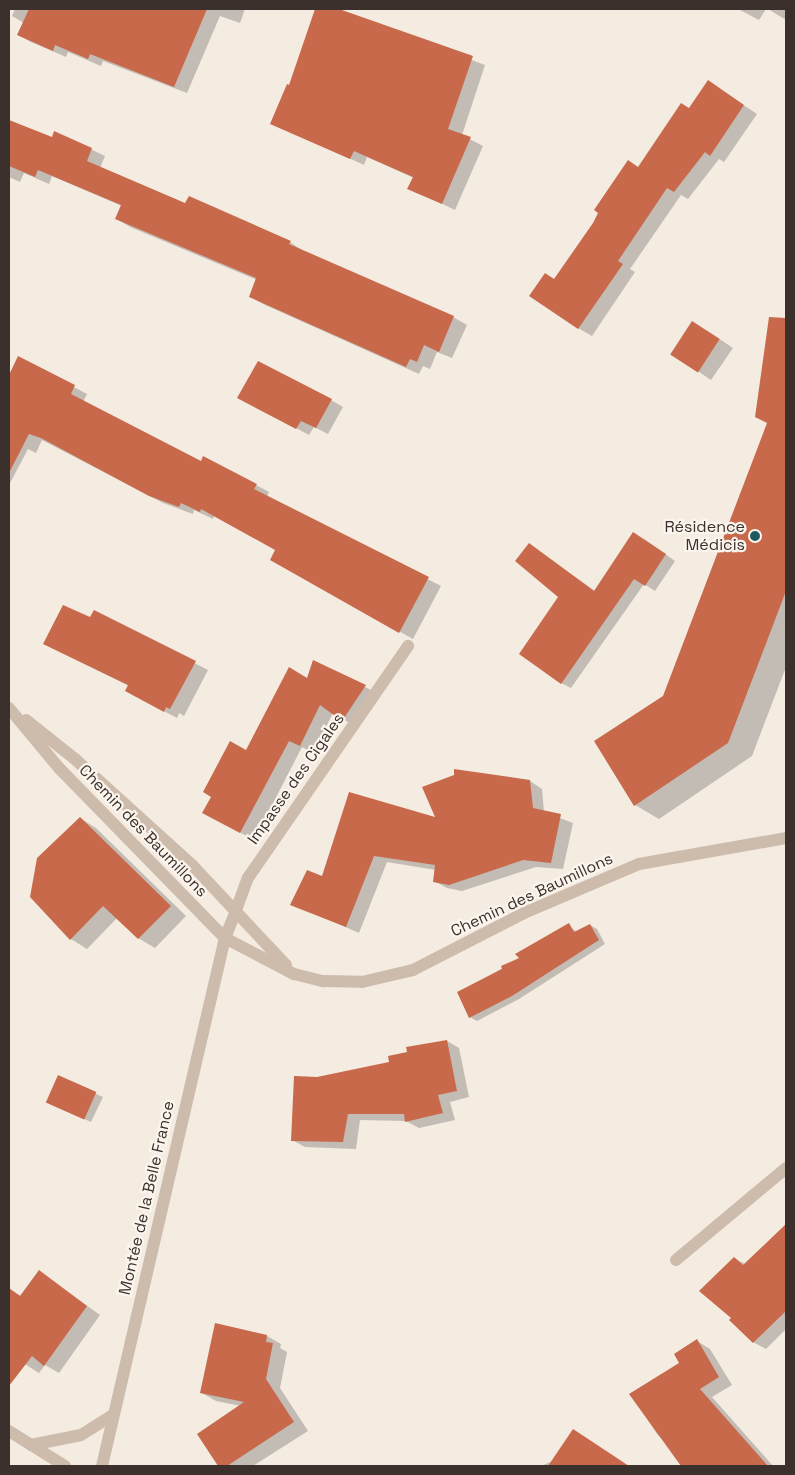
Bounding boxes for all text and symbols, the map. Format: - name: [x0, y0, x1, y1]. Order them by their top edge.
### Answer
- place label: Résidence Médicis: [664, 517, 745, 555]
- marker: Résidence Médicis: [749, 530, 761, 542]
- street label: Impasse des Cigales: [244, 710, 348, 848]
- street label: Chemin des Baumillons: [75, 761, 211, 901]
- street label: Chemin des Baumillons: [448, 849, 616, 941]
- street label: Montée de la Belle France: [115, 1099, 179, 1297]

